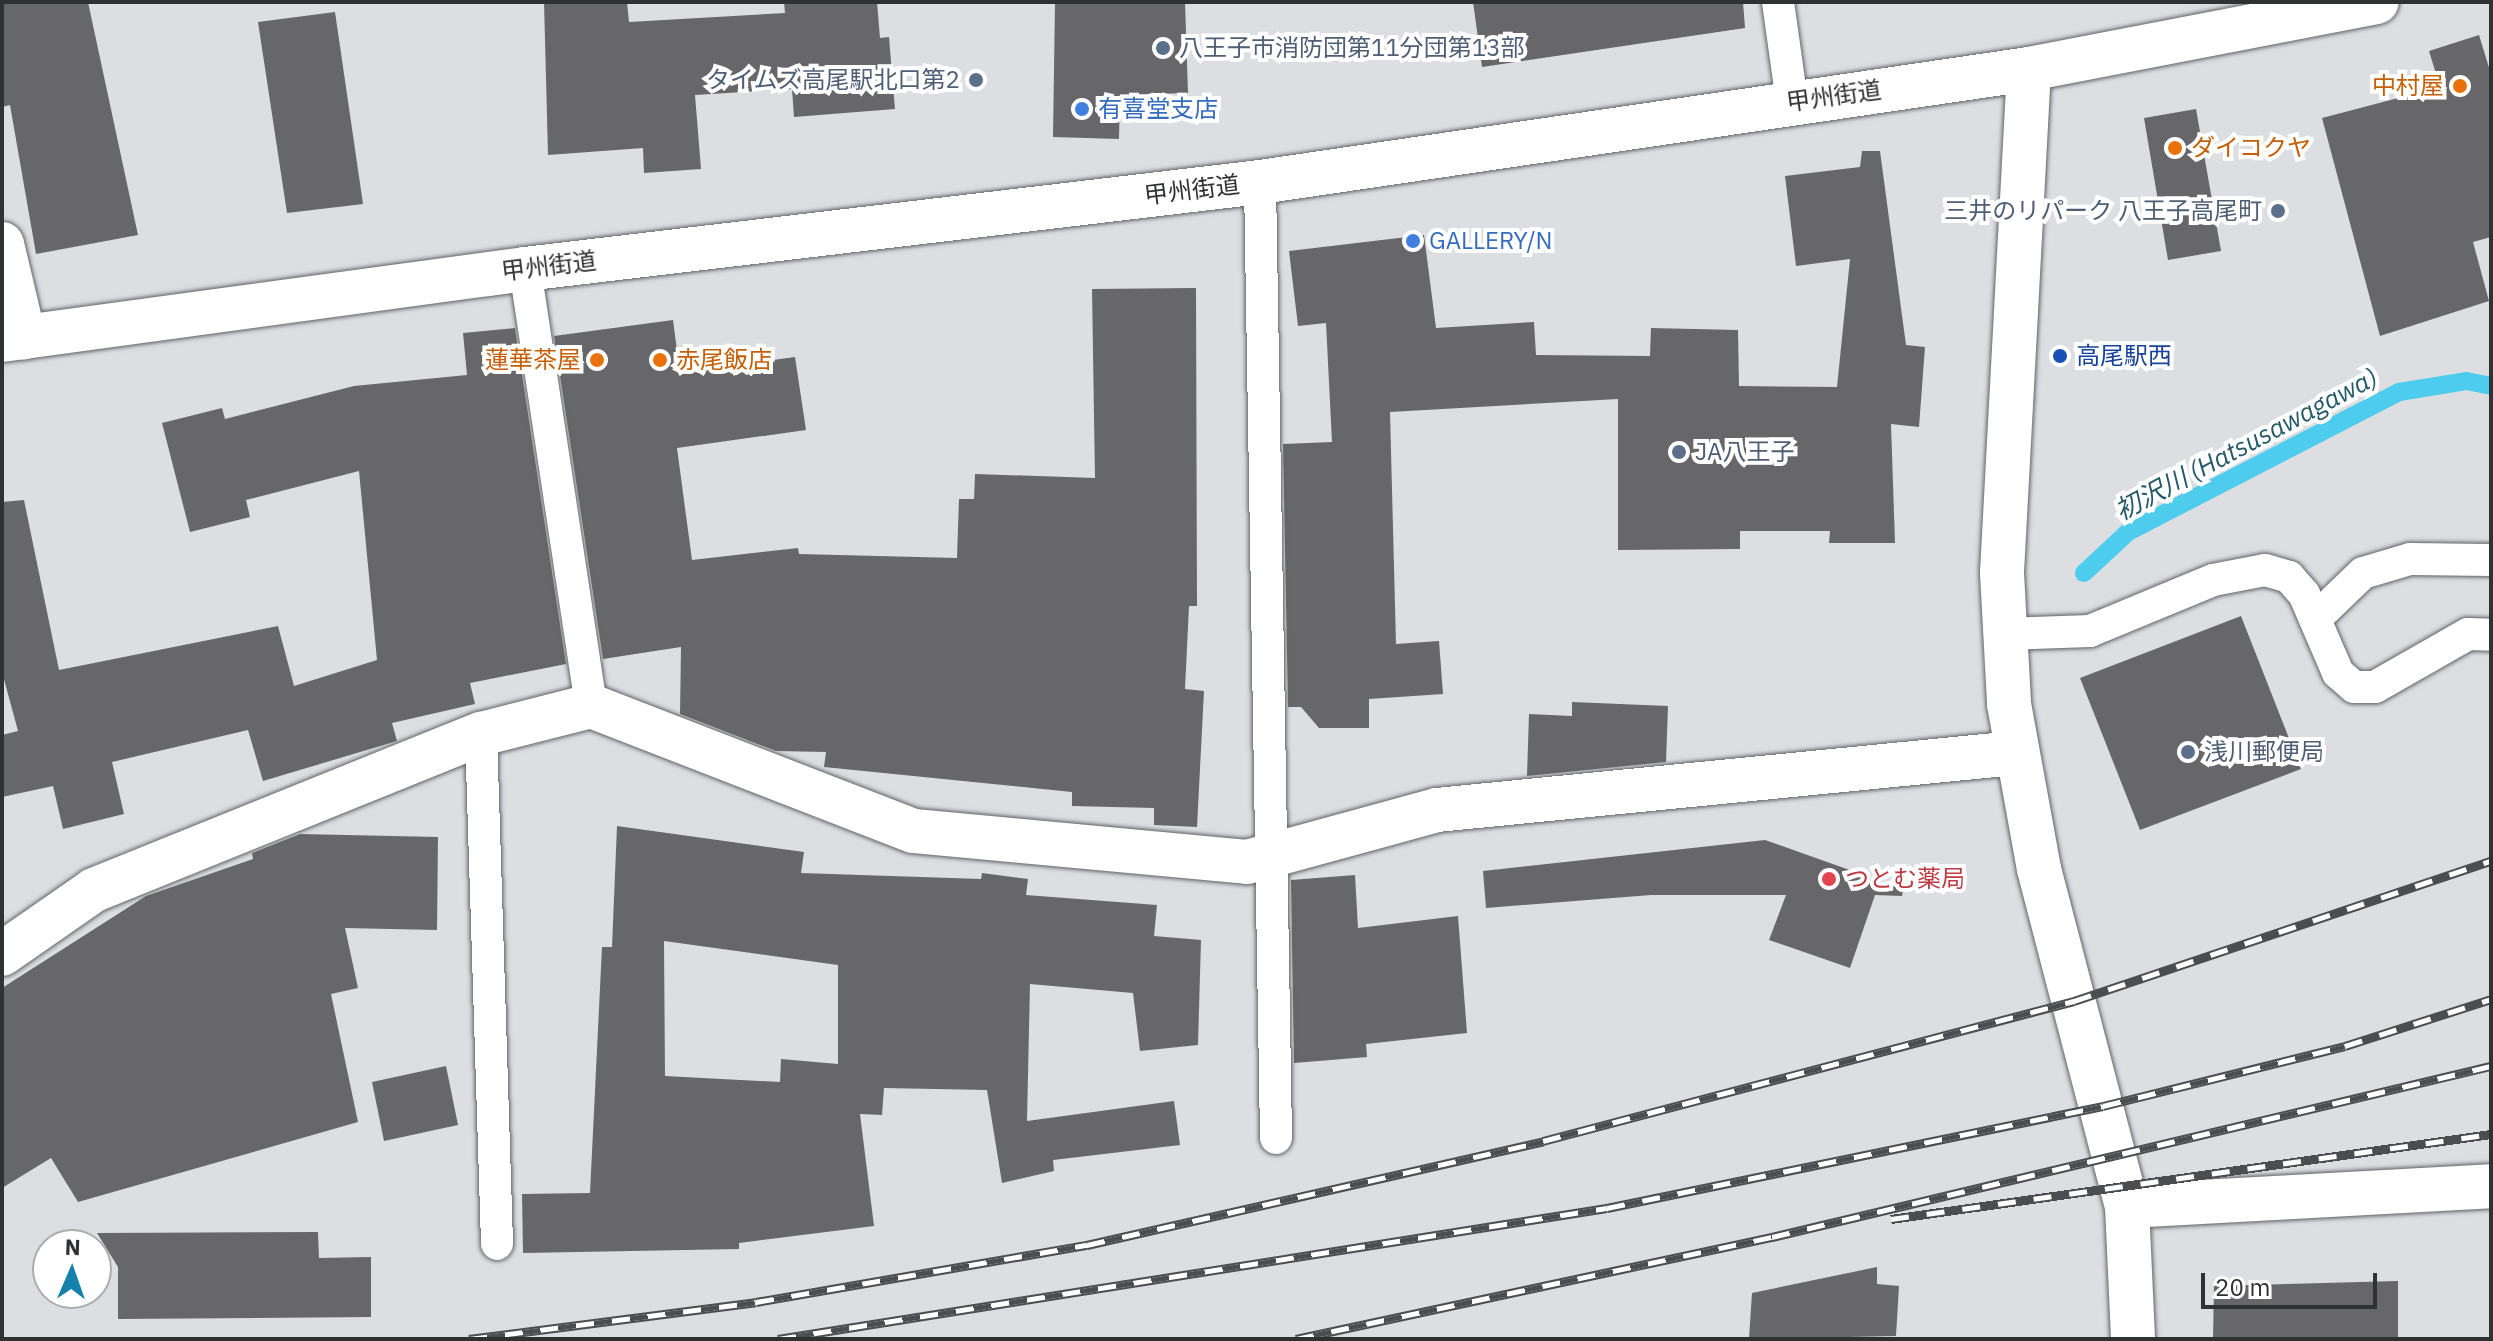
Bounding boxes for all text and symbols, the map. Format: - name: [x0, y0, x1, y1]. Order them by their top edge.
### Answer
- place label: 八王子市消防団第11分団第13部: [1179, 34, 1525, 62]
- marker: 八王子市消防団第11分団第13部: [1154, 39, 1172, 57]
- place label: タイムズ高尾駅北口第2: [706, 66, 960, 94]
- marker: タイムズ高尾駅北口第2: [967, 71, 985, 89]
- place label: 中村屋: [2372, 72, 2444, 100]
- street label: 甲州街道: [1784, 75, 1884, 117]
- marker: 中村屋: [2451, 77, 2469, 95]
- place label: 有喜堂支店: [1098, 95, 1218, 123]
- marker: 有喜堂支店: [1073, 100, 1091, 118]
- place label: ダイコクヤ: [2191, 134, 2311, 162]
- marker: ダイコクヤ: [2166, 139, 2184, 157]
- street label: 甲州街道: [1143, 170, 1241, 210]
- place label: 三井のリパーク 八王子高尾町: [1944, 197, 2262, 225]
- marker: 三井のリパーク 八王子高尾町: [2269, 202, 2287, 220]
- place label: GALLERY/N: [1429, 227, 1553, 255]
- marker: GALLERY/N: [1404, 232, 1422, 250]
- street label: 甲州街道: [500, 246, 598, 286]
- place label: 高尾駅西: [2076, 342, 2172, 370]
- place label: 蓮華茶屋: [485, 346, 581, 374]
- place label: 赤尾飯店: [676, 346, 772, 374]
- marker: 高尾駅西: [2051, 347, 2069, 365]
- marker: 蓮華茶屋: [588, 351, 606, 369]
- marker: 赤尾飯店: [651, 351, 669, 369]
- water label: 初沢川 (Hatsusawagawa): [2109, 361, 2383, 527]
- place label: JA八王子: [1695, 438, 1794, 466]
- marker: JA八王子: [1670, 443, 1688, 461]
- place label: 浅川郵便局: [2204, 738, 2324, 766]
- marker: 浅川郵便局: [2179, 743, 2197, 761]
- place label: つとむ薬局: [1845, 865, 1965, 893]
- marker: つとむ薬局: [1820, 870, 1838, 888]
- north arrow: [32, 1229, 112, 1309]
- text: N: [64, 1232, 81, 1261]
- scale bar: [2205, 1257, 2381, 1307]
- text: 20 m: [2215, 1271, 2270, 1303]

